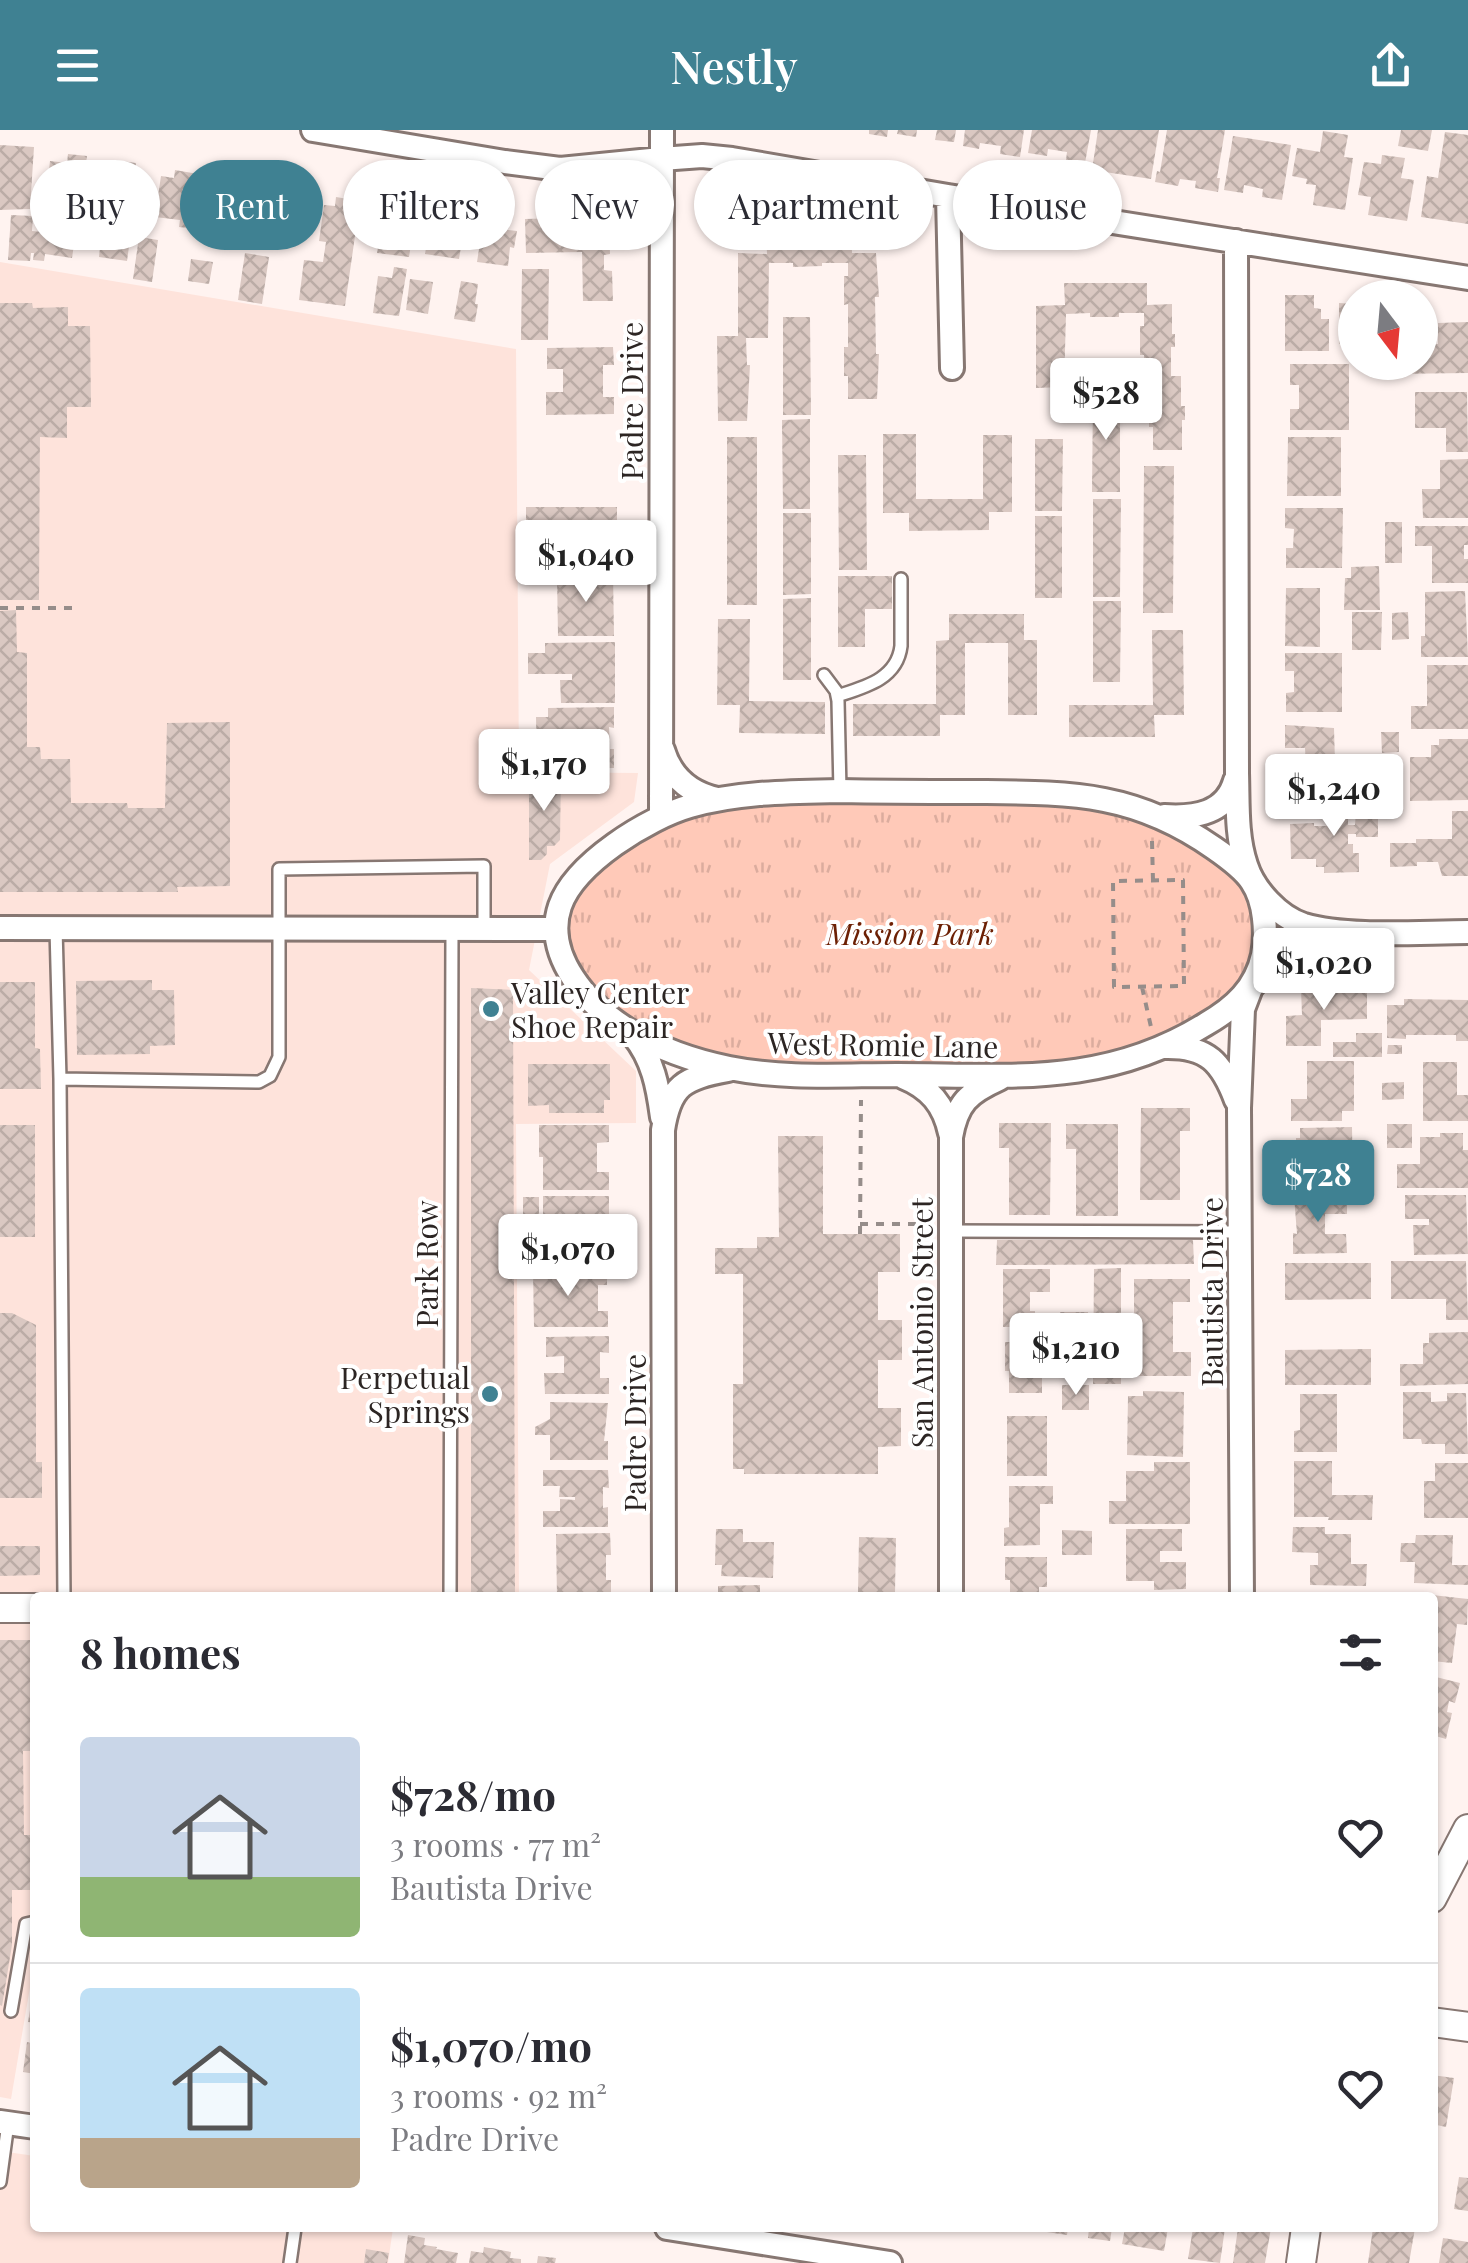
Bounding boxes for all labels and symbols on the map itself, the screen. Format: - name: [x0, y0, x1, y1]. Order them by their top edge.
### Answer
- north arrow: [1338, 280, 1438, 380]
- street label: Padre Drive: [611, 322, 651, 480]
- pin: $528: [1047, 358, 1165, 443]
- pin: $1,040: [505, 520, 667, 605]
- pin: $1,170: [463, 729, 625, 814]
- pin: $1,240: [1253, 754, 1415, 839]
- park label: Mission Park: [824, 913, 994, 953]
- pin: $1,020: [1243, 928, 1405, 1013]
- place label: Valley Center Shoe Repair: [510, 972, 689, 1046]
- marker: Valley Center Shoe Repair: [480, 998, 502, 1020]
- street label: West Romie Lane: [766, 1022, 999, 1066]
- pin: $728: [1259, 1140, 1377, 1225]
- street label: San Antonio Street: [901, 1197, 941, 1448]
- street label: Bautista Drive: [1191, 1197, 1231, 1387]
- street label: Park Row: [406, 1199, 446, 1328]
- pin: $1,070: [487, 1214, 649, 1299]
- pin: $1,210: [995, 1313, 1157, 1398]
- street label: Padre Drive: [614, 1354, 654, 1512]
- place label: Perpetual Springs: [340, 1357, 470, 1431]
- marker: Perpetual Springs: [479, 1383, 501, 1405]

